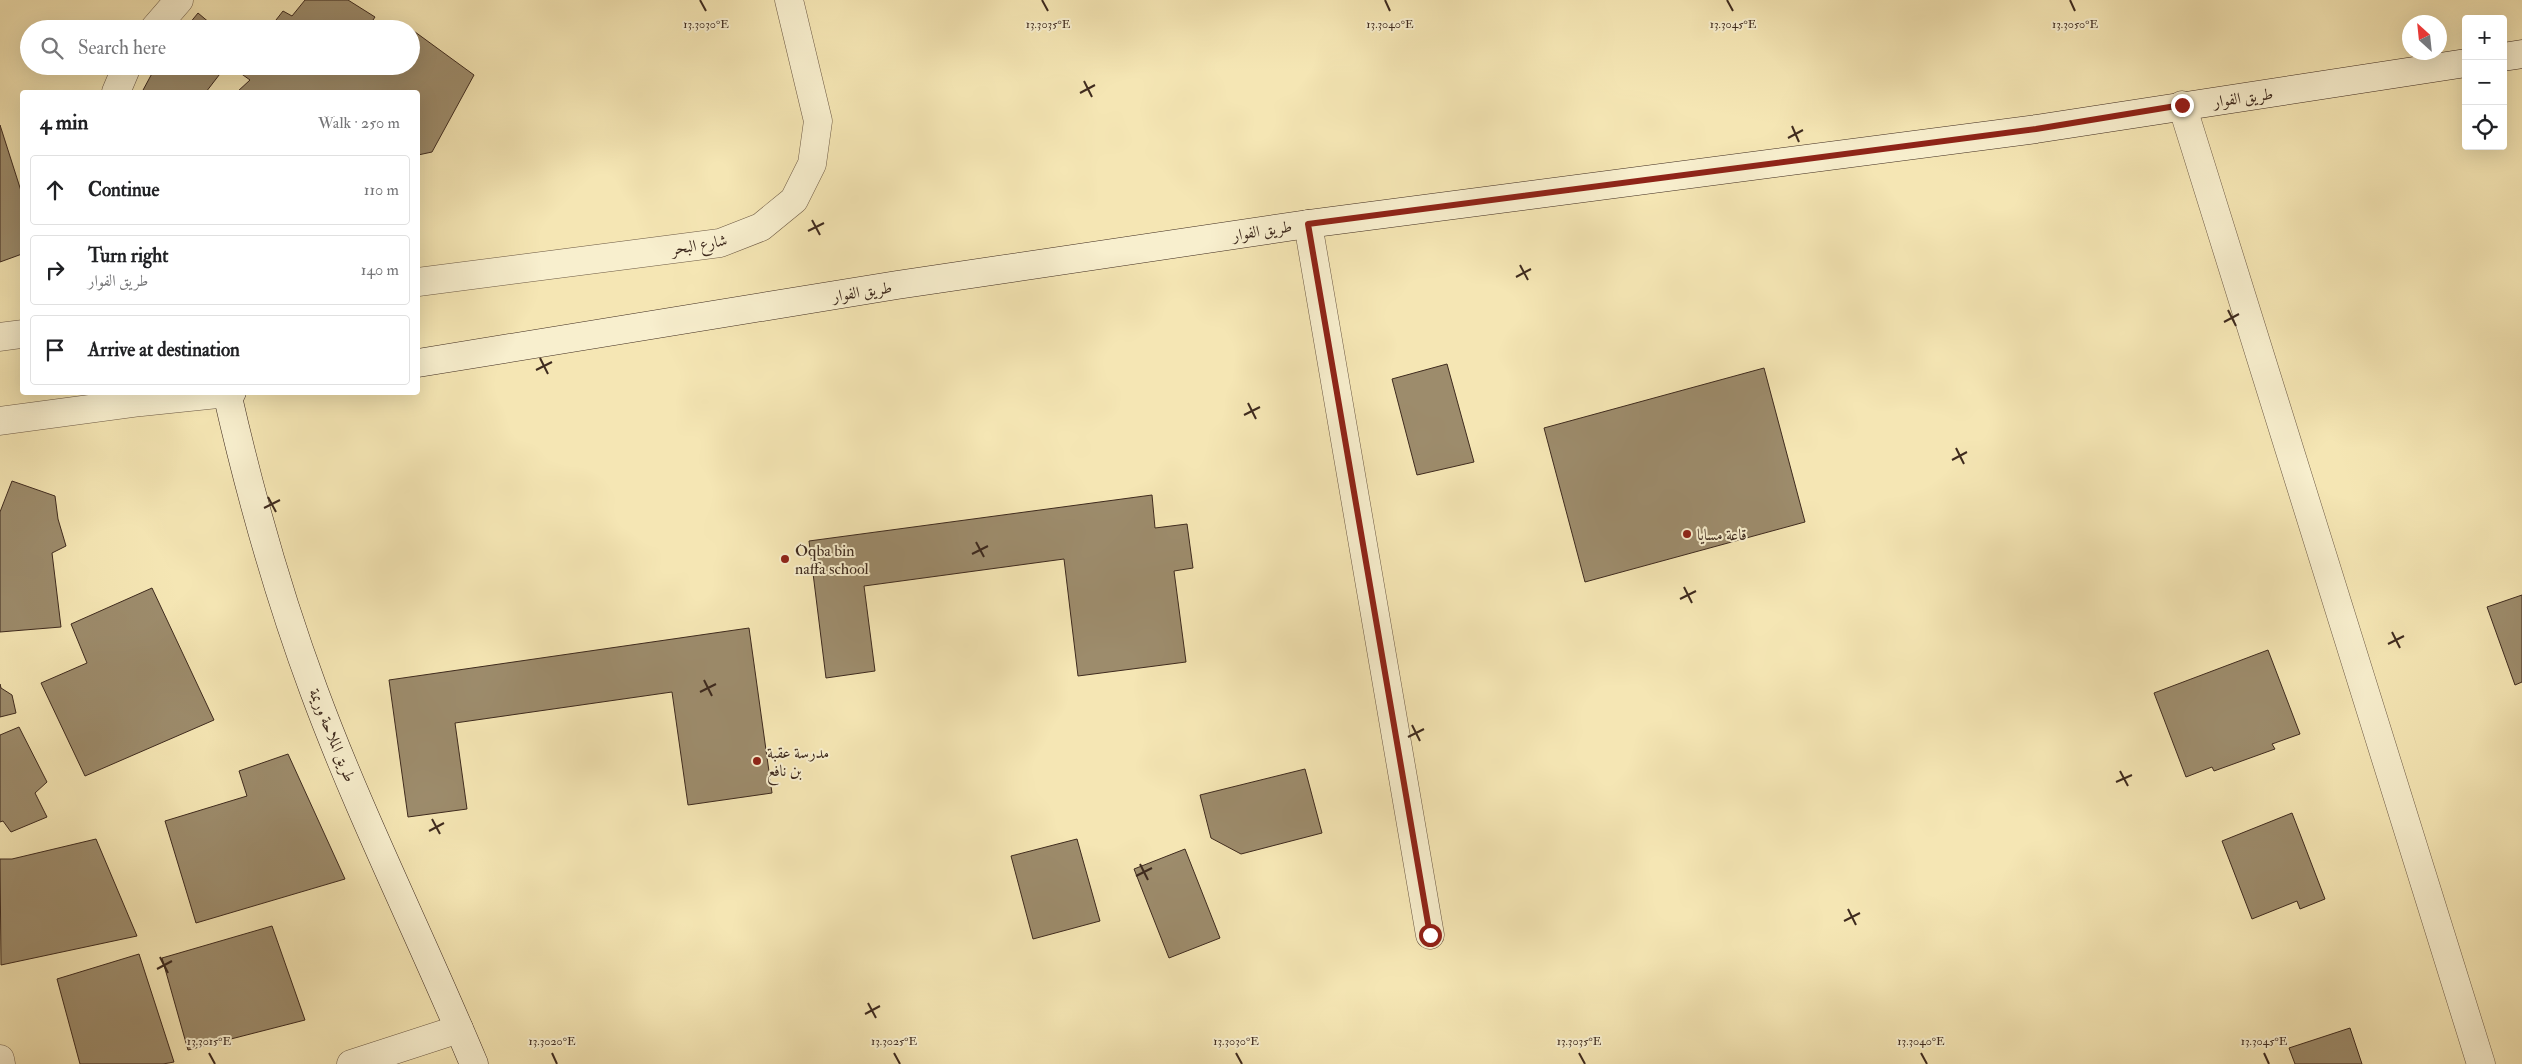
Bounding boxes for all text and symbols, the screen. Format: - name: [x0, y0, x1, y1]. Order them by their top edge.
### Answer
- north arrow: [2402, 15, 2447, 60]
- map controls: [2462, 15, 2507, 150]
- button: +: [2462, 15, 2507, 60]
- text: 13.3030°E: [683, 17, 729, 32]
- text: 13.3035°E: [1026, 17, 1071, 32]
- text: 13.3040°E: [1366, 17, 1414, 32]
- text: 13.3045°E: [1710, 17, 1757, 32]
- text: 13.3050°E: [2052, 17, 2098, 32]
- search box: [20, 20, 420, 75]
- icon: search: [38, 34, 66, 62]
- text: Search here: [78, 36, 166, 60]
- button: −: [2462, 60, 2507, 105]
- street label: طريق الفوار: [2210, 84, 2274, 112]
- route end: [2171, 94, 2194, 117]
- button: locate: [2462, 105, 2507, 150]
- text: 4 min: [40, 109, 88, 136]
- text: Walk · 250 m: [318, 113, 400, 133]
- icon: ahead: [41, 176, 69, 204]
- text: Continue: [88, 178, 159, 202]
- text: 110 m: [364, 180, 399, 200]
- street label: طريق الفوار: [1229, 216, 1294, 246]
- street label: شارع البحر: [668, 230, 729, 263]
- text: Turn right: [88, 244, 168, 268]
- icon: right: [41, 256, 69, 284]
- text: 140 m: [361, 260, 399, 280]
- text: طريق الفوار: [88, 271, 148, 291]
- street label: طريق الفوار: [829, 277, 894, 307]
- icon: arrive: [41, 336, 69, 364]
- text: Arrive at destination: [88, 338, 240, 362]
- place label: قاعة مسايا: [1697, 525, 1747, 545]
- marker: قاعة مسايا: [1681, 528, 1693, 540]
- place label: Oqba bin naffa school: [795, 541, 869, 579]
- marker: Oqba bin naffa school: [779, 553, 791, 565]
- street label: طريق الملاحة وريمة: [304, 686, 360, 785]
- place label: مدرسة عقبة بن نافع: [767, 743, 829, 786]
- marker: مدرسة عقبة بن نافع: [751, 755, 763, 767]
- route start: [1419, 924, 1442, 947]
- text: 13.3015°E: [187, 1034, 232, 1049]
- text: 13.3020°E: [528, 1034, 576, 1049]
- text: 13.3025°E: [871, 1034, 917, 1049]
- text: 13.3030°E: [1213, 1034, 1259, 1049]
- text: 13.3035°E: [1557, 1034, 1602, 1049]
- text: 13.3040°E: [1897, 1034, 1945, 1049]
- text: 13.3045°E: [2241, 1034, 2288, 1049]

